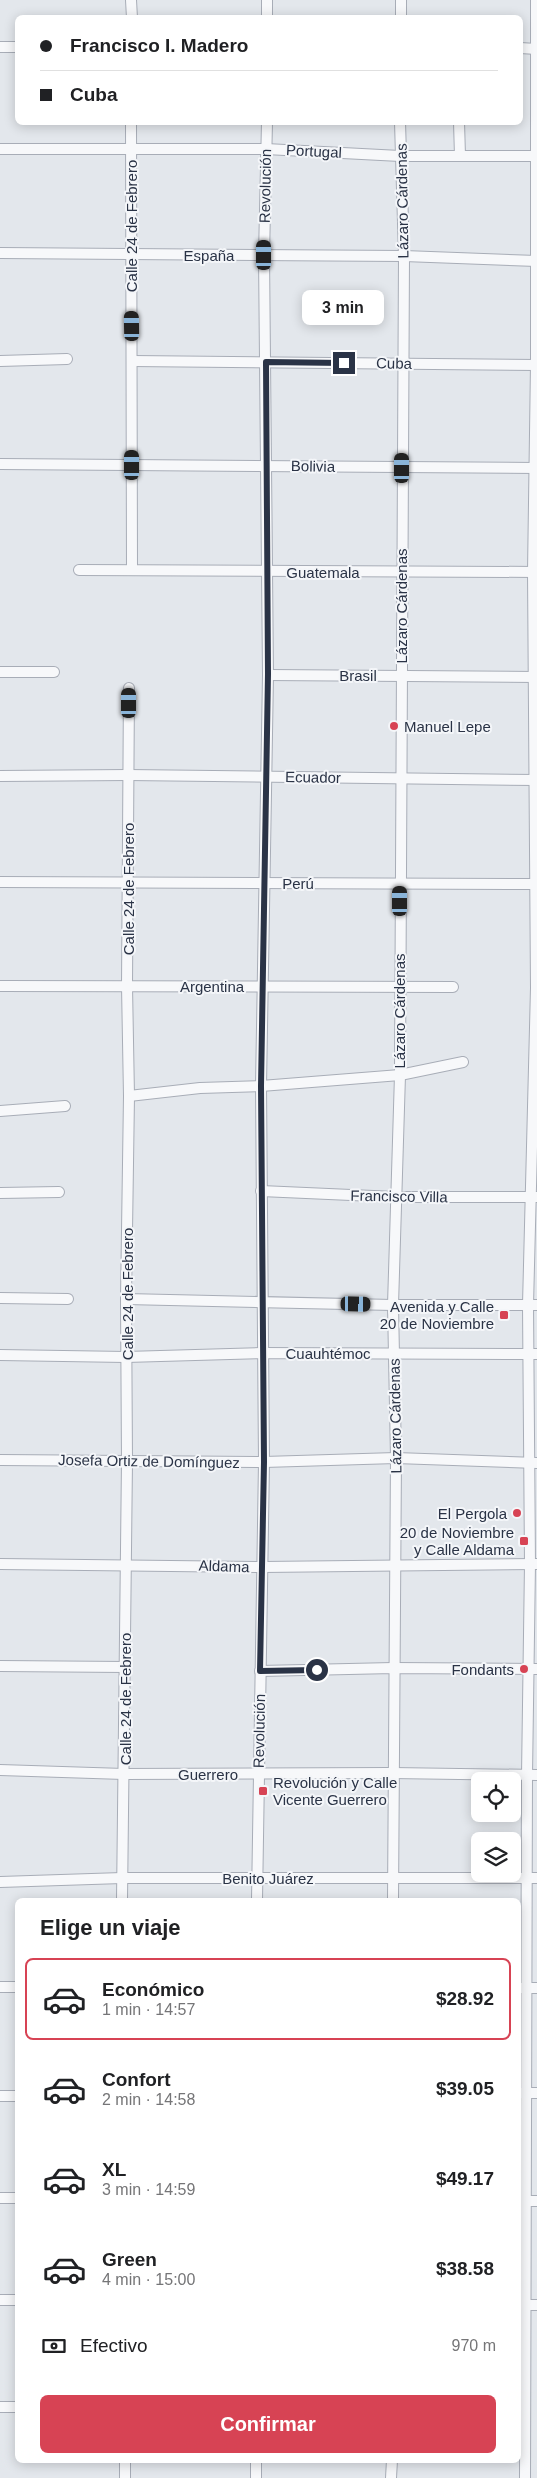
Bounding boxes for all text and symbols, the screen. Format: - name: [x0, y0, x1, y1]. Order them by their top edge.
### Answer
- text: Francisco I. Madero: [70, 35, 248, 56]
- text: Cuba: [70, 84, 118, 105]
- street label: Portugal: [286, 141, 342, 161]
- street label: Lázaro Cárdenas: [392, 143, 412, 259]
- street label: Revolución: [256, 149, 274, 223]
- street label: Calle 24 de Febrero: [123, 160, 140, 292]
- car: [256, 240, 271, 270]
- street label: España: [184, 247, 235, 264]
- callout: 3 min: [303, 290, 385, 326]
- text: 3 min: [322, 299, 364, 316]
- car: [124, 311, 139, 341]
- route end: [333, 352, 355, 374]
- street label: Cuba: [376, 354, 413, 372]
- car: [124, 450, 139, 480]
- car: [394, 453, 409, 483]
- street label: Bolivia: [291, 457, 336, 475]
- street label: Lázaro Cárdenas: [393, 548, 410, 664]
- street label: Guatemala: [286, 564, 360, 581]
- street label: Brasil: [339, 667, 377, 684]
- car: [121, 688, 136, 718]
- place label: Manuel Lepe: [404, 718, 491, 735]
- marker: Manuel Lepe: [388, 720, 400, 732]
- street label: Ecuador: [285, 768, 341, 786]
- street label: Calle 24 de Febrero: [120, 823, 137, 955]
- street label: Perú: [282, 875, 314, 892]
- car: [392, 886, 407, 916]
- street label: Lázaro Cárdenas: [391, 953, 408, 1069]
- street label: Argentina: [180, 978, 245, 995]
- street label: Francisco Villa: [350, 1187, 448, 1205]
- street label: Calle 24 de Febrero: [119, 1228, 136, 1360]
- car: [340, 1296, 371, 1312]
- place label: Avenida y Calle 20 de Noviembre: [380, 1298, 494, 1332]
- marker: Avenida y Calle 20 de Noviembre: [498, 1309, 510, 1321]
- street label: Cuauhtémoc: [285, 1345, 371, 1362]
- street label: Lázaro Cárdenas: [385, 1358, 405, 1474]
- street label: Josefa Ortiz de Domínguez: [58, 1451, 240, 1471]
- place label: El Pergola: [438, 1505, 508, 1522]
- marker: El Pergola: [511, 1507, 523, 1519]
- place label: 20 de Noviembre y Calle Aldama: [400, 1524, 515, 1558]
- marker: 20 de Noviembre y Calle Aldama: [518, 1535, 530, 1547]
- street label: Aldama: [198, 1557, 250, 1575]
- street label: Calle 24 de Febrero: [117, 1633, 134, 1765]
- route start: [306, 1659, 328, 1681]
- place label: Fondants: [451, 1661, 514, 1678]
- marker: Fondants: [518, 1663, 530, 1675]
- street label: Revolución: [250, 1694, 268, 1768]
- street label: Guerrero: [178, 1766, 238, 1783]
- map controls: [471, 1772, 521, 1882]
- button: locate: [471, 1772, 521, 1822]
- place label: Revolución y Calle Vicente Guerrero: [273, 1774, 397, 1808]
- marker: Revolución y Calle Vicente Guerrero: [257, 1785, 269, 1797]
- button: layers: [471, 1832, 521, 1882]
- street label: Benito Juárez: [222, 1870, 314, 1887]
- text: Elige un viaje: [40, 1915, 181, 1940]
- icon: car: [42, 1977, 87, 2022]
- text: Económico: [102, 1979, 204, 2000]
- text: $28.92: [436, 1988, 494, 2009]
- text: 1 min · 14:57: [102, 2001, 195, 2018]
- icon: car: [42, 2067, 87, 2112]
- text: Confort: [102, 2069, 171, 2090]
- text: $39.05: [436, 2078, 494, 2099]
- text: 2 min · 14:58: [102, 2091, 195, 2108]
- icon: car: [42, 2157, 87, 2202]
- text: XL: [102, 2159, 126, 2180]
- text: $49.17: [436, 2168, 494, 2189]
- text: 3 min · 14:59: [102, 2181, 195, 2198]
- icon: car: [42, 2247, 87, 2292]
- text: Green: [102, 2249, 157, 2270]
- text: $38.58: [436, 2258, 494, 2279]
- text: 4 min · 15:00: [102, 2271, 195, 2288]
- icon: cash: [40, 2332, 68, 2360]
- text: Efectivo: [80, 2335, 148, 2356]
- text: 970 m: [452, 2337, 496, 2354]
- button: Confirmar: [40, 2395, 496, 2453]

